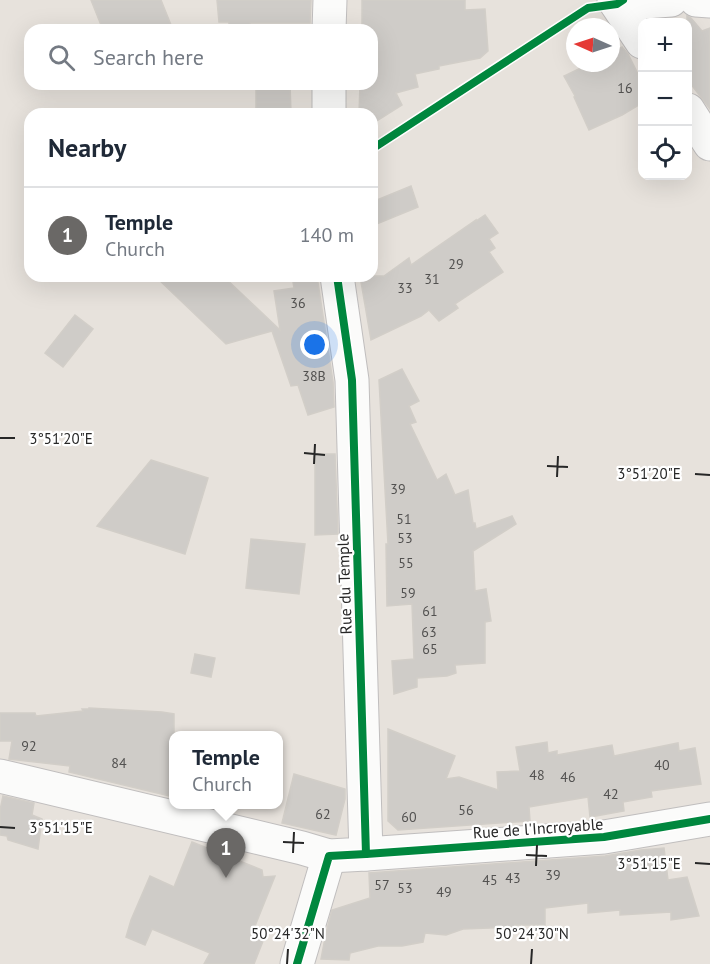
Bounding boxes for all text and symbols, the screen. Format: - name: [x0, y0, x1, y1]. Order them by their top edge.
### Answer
- north arrow: [566, 18, 620, 72]
- map controls: [638, 18, 692, 180]
- button: +: [638, 18, 692, 72]
- search box: [24, 24, 378, 90]
- icon: search: [45, 41, 78, 74]
- text: Search here: [93, 43, 204, 71]
- button: −: [638, 72, 692, 126]
- house number: 16: [617, 79, 633, 97]
- button: locate: [638, 126, 692, 180]
- text: Nearby: [48, 131, 126, 164]
- text: Temple: [105, 208, 173, 236]
- text: 1: [62, 222, 73, 248]
- text: 140 m: [300, 222, 354, 248]
- text: Church: [105, 236, 165, 262]
- house number: 29: [448, 255, 464, 273]
- house number: 31: [424, 270, 440, 288]
- house number: 33: [397, 279, 413, 297]
- house number: 36: [290, 294, 306, 312]
- your location: [300, 330, 329, 359]
- house number: 38B: [302, 367, 326, 385]
- text: 3°51'20"E: [29, 429, 93, 448]
- text: 3°51'20"E: [617, 464, 681, 483]
- house number: 39: [390, 480, 406, 498]
- house number: 51: [396, 510, 412, 528]
- house number: 53: [397, 529, 413, 547]
- street label: Rue du Temple: [332, 533, 356, 635]
- house number: 55: [398, 554, 414, 572]
- house number: 59: [400, 584, 416, 602]
- house number: 61: [422, 602, 438, 620]
- house number: 63: [421, 623, 437, 641]
- house number: 65: [422, 640, 438, 658]
- popup: [169, 731, 283, 809]
- house number: 92: [21, 737, 37, 755]
- text: Temple: [192, 743, 260, 771]
- house number: 84: [111, 754, 127, 772]
- house number: 40: [654, 756, 670, 774]
- house number: 48: [529, 766, 545, 784]
- house number: 46: [560, 768, 576, 786]
- text: Church: [192, 771, 252, 797]
- house number: 42: [603, 785, 619, 803]
- house number: 56: [458, 801, 474, 819]
- house number: 62: [315, 805, 331, 823]
- house number: 60: [401, 808, 417, 826]
- street label: Rue de l'Incroyable: [472, 813, 604, 843]
- text: 3°51'15"E: [29, 818, 93, 837]
- pin: 1: [206, 828, 246, 878]
- text: 3°51'15"E: [617, 854, 681, 873]
- house number: 39: [545, 866, 561, 884]
- house number: 43: [505, 869, 521, 887]
- house number: 45: [482, 871, 498, 889]
- house number: 57: [374, 876, 390, 894]
- house number: 53: [397, 879, 413, 897]
- house number: 49: [436, 883, 452, 901]
- text: 50°24'32"N: [251, 924, 325, 943]
- text: 50°24'30"N: [495, 924, 569, 943]

